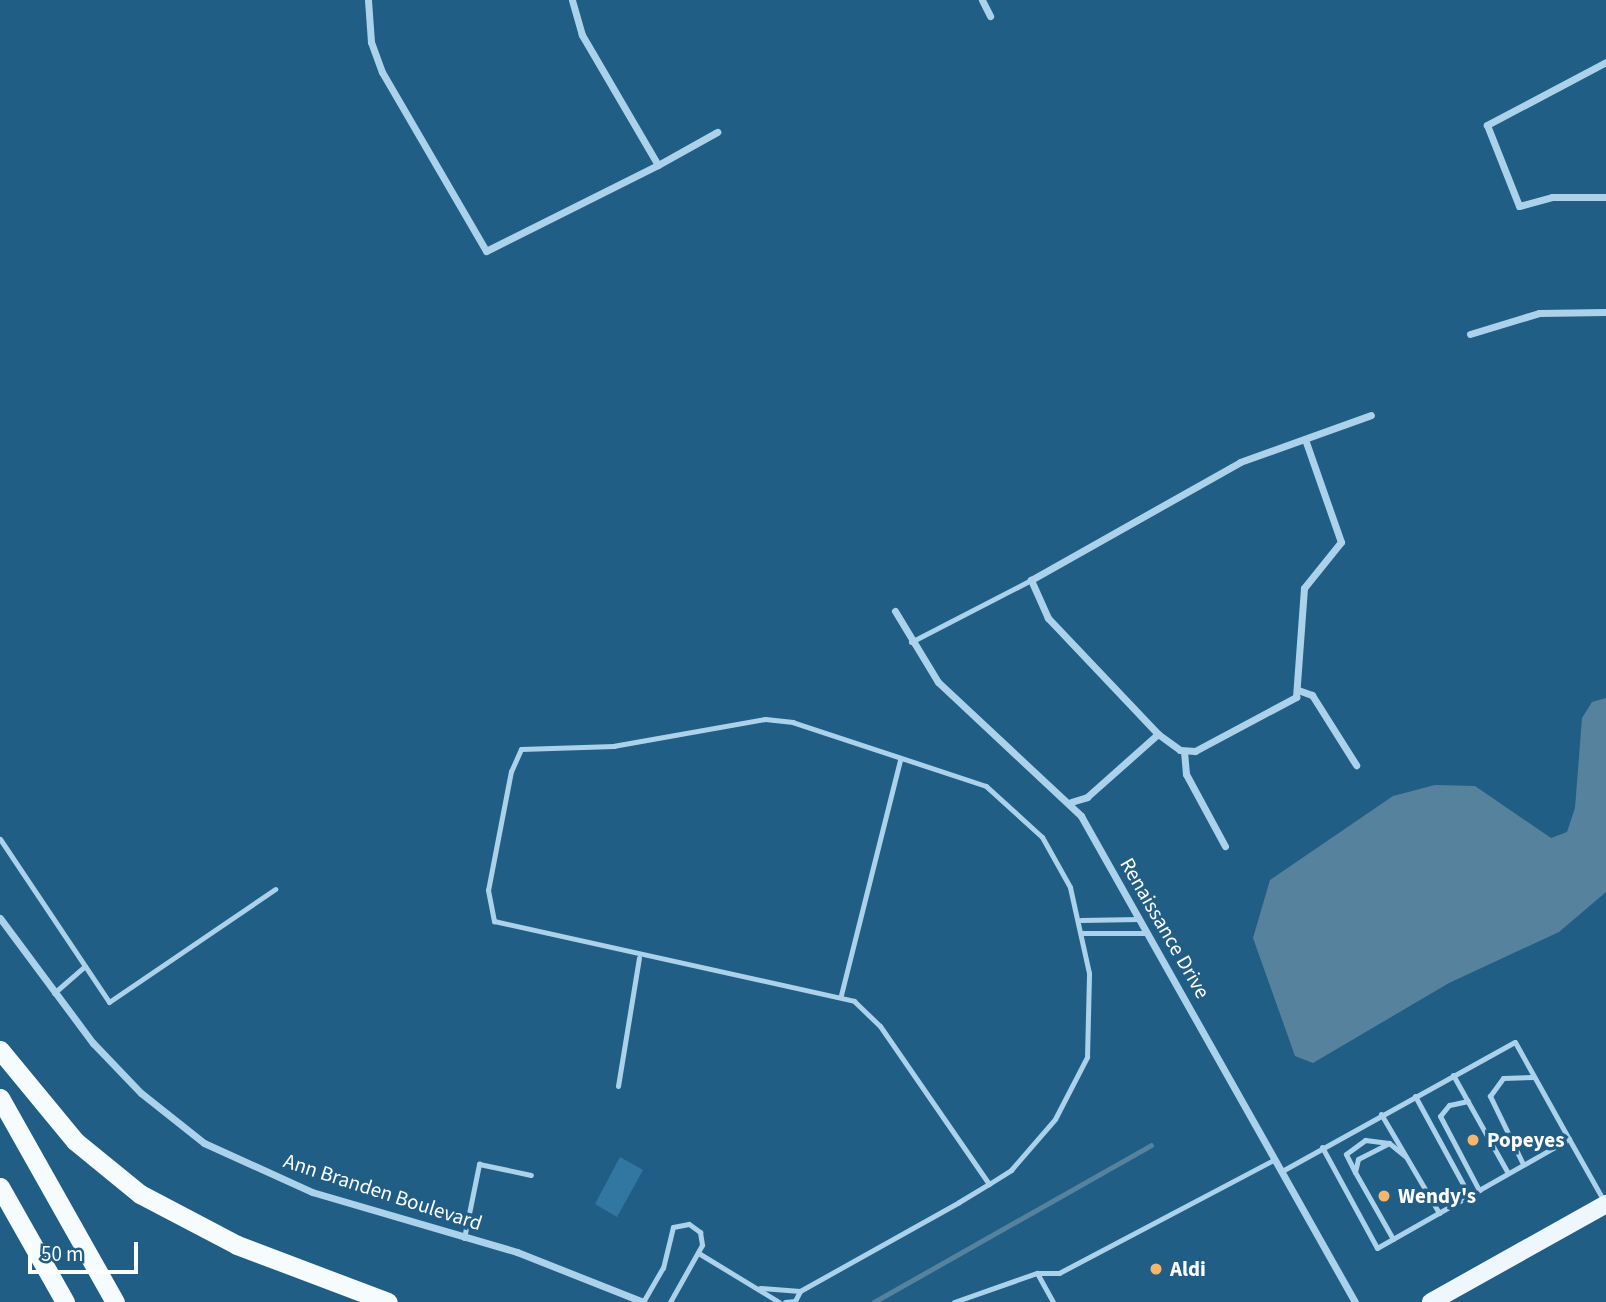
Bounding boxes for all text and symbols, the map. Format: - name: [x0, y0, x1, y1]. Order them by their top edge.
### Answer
- street label: Renaissance Drive: [1115, 853, 1215, 1003]
- place label: Popeyes: [1487, 1127, 1564, 1153]
- marker: Popeyes: [1465, 1132, 1481, 1148]
- street label: Ann Branden Boulevard: [281, 1148, 485, 1236]
- place label: Wendy's: [1398, 1183, 1476, 1209]
- marker: Wendy's: [1376, 1188, 1392, 1204]
- scale bar: [32, 1228, 142, 1272]
- text: 50 m: [41, 1239, 83, 1269]
- place label: Aldi: [1170, 1256, 1206, 1282]
- marker: Aldi: [1148, 1261, 1164, 1277]

